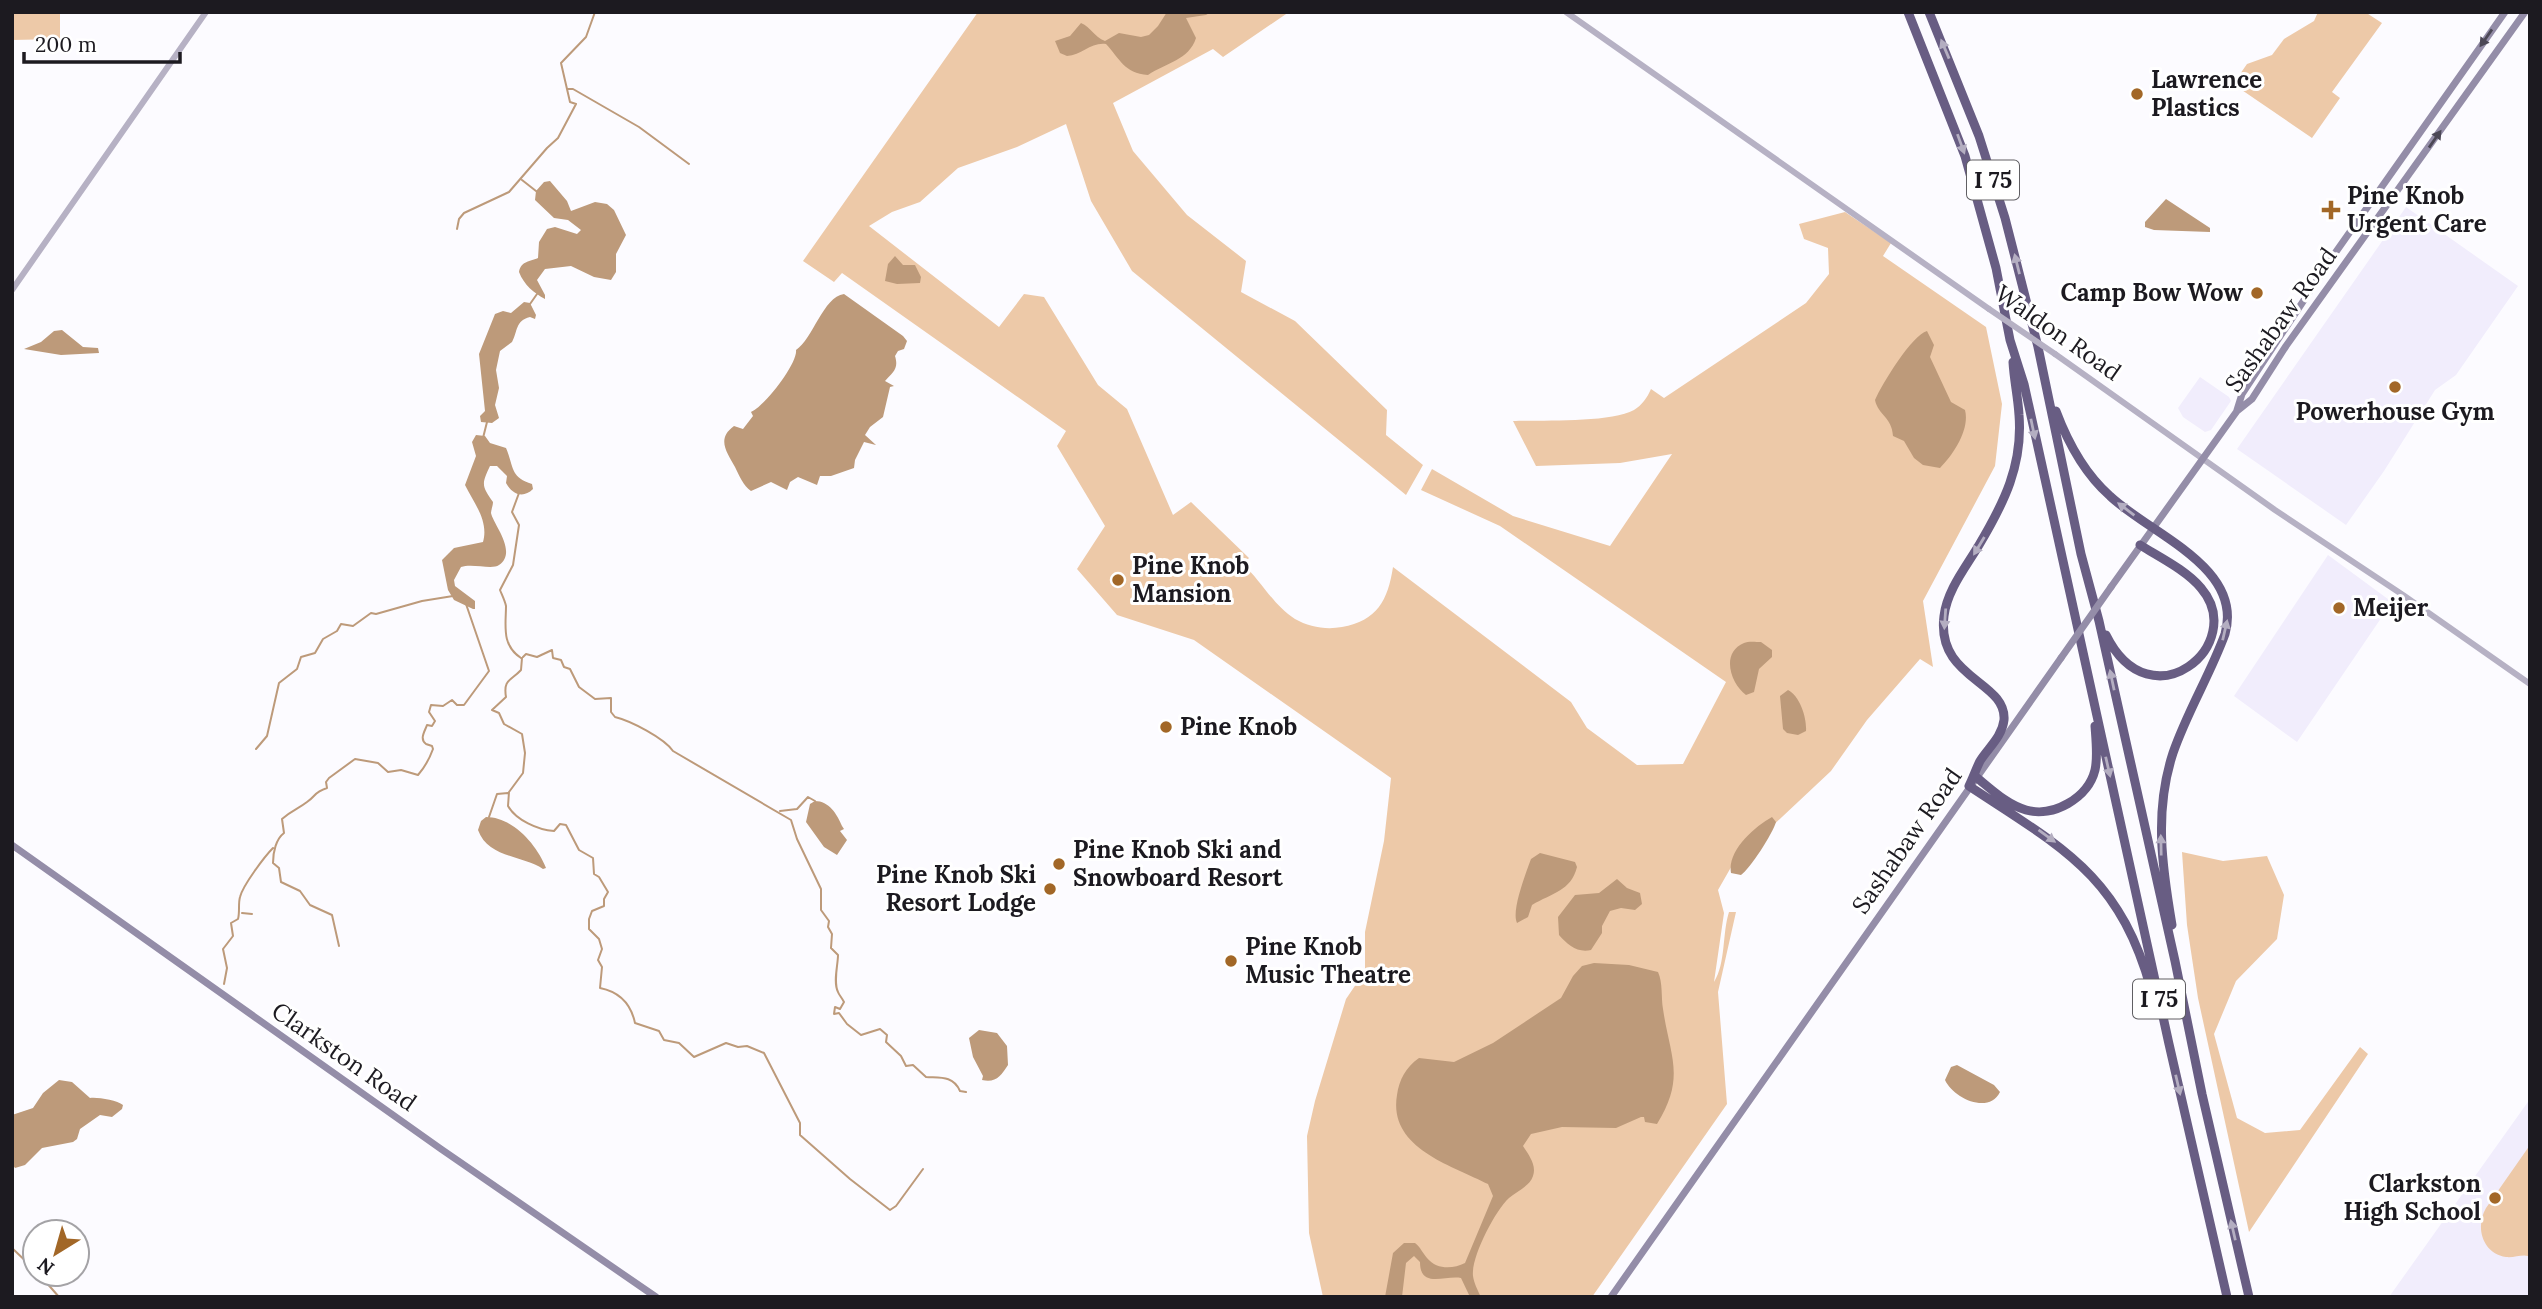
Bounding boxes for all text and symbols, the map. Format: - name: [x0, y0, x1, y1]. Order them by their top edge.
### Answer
- scale bar: [24, 21, 180, 65]
- one-way arrow: [2479, 29, 2493, 47]
- text: 200 m: [35, 31, 97, 58]
- one-way arrow: [1940, 38, 1951, 59]
- place label: Lawrence Plastics: [2151, 64, 2262, 123]
- marker: Lawrence Plastics: [2129, 86, 2145, 102]
- one-way arrow: [2428, 130, 2442, 148]
- one-way arrow: [1956, 133, 1967, 154]
- road number: I 75: [1967, 160, 2019, 200]
- place label: Pine Knob Urgent Care: [2347, 180, 2487, 239]
- marker: Pine Knob Urgent Care: [2321, 200, 2341, 220]
- street label: Sashabaw Road: [2218, 241, 2343, 398]
- one-way arrow: [2011, 253, 2022, 275]
- place label: Camp Bow Wow: [2061, 277, 2244, 308]
- street label: Waldon Road: [1989, 278, 2127, 387]
- marker: Camp Bow Wow: [2249, 285, 2265, 301]
- marker: Powerhouse Gym: [2387, 379, 2403, 395]
- place label: Powerhouse Gym: [2295, 396, 2495, 427]
- one-way arrow: [2028, 418, 2039, 440]
- one-way arrow: [2117, 502, 2135, 516]
- one-way arrow: [1972, 536, 1985, 555]
- place label: Pine Knob Mansion: [1132, 550, 1249, 609]
- marker: Pine Knob Mansion: [1110, 572, 1126, 588]
- place label: Meijer: [2353, 592, 2429, 623]
- marker: Meijer: [2331, 600, 2347, 616]
- one-way arrow: [1939, 608, 1950, 630]
- one-way arrow: [2220, 618, 2231, 640]
- one-way arrow: [2106, 669, 2117, 691]
- place label: Pine Knob: [1180, 711, 1297, 742]
- marker: Pine Knob: [1158, 719, 1174, 735]
- one-way arrow: [2103, 756, 2114, 778]
- street label: Sashabaw Road: [1845, 762, 1968, 920]
- one-way arrow: [2038, 829, 2056, 843]
- place label: Pine Knob Ski and Snowboard Resort: [1073, 834, 1284, 893]
- one-way arrow: [2155, 834, 2167, 856]
- marker: Pine Knob Ski and Snowboard Resort: [1051, 856, 1067, 872]
- place label: Pine Knob Ski Resort Lodge: [876, 859, 1036, 918]
- marker: Pine Knob Ski Resort Lodge: [1042, 881, 1058, 897]
- place label: Pine Knob Music Theatre: [1245, 931, 1411, 990]
- marker: Pine Knob Music Theatre: [1223, 953, 1239, 969]
- road number: I 75: [2133, 980, 2185, 1018]
- street label: Clarkston Road: [266, 995, 423, 1118]
- one-way arrow: [2173, 1074, 2184, 1096]
- place label: Clarkston High School: [2343, 1168, 2481, 1227]
- marker: Clarkston High School: [2487, 1190, 2503, 1206]
- north arrow: [21, 1218, 91, 1288]
- one-way arrow: [2228, 1219, 2239, 1241]
- text: N: [32, 1252, 59, 1281]

